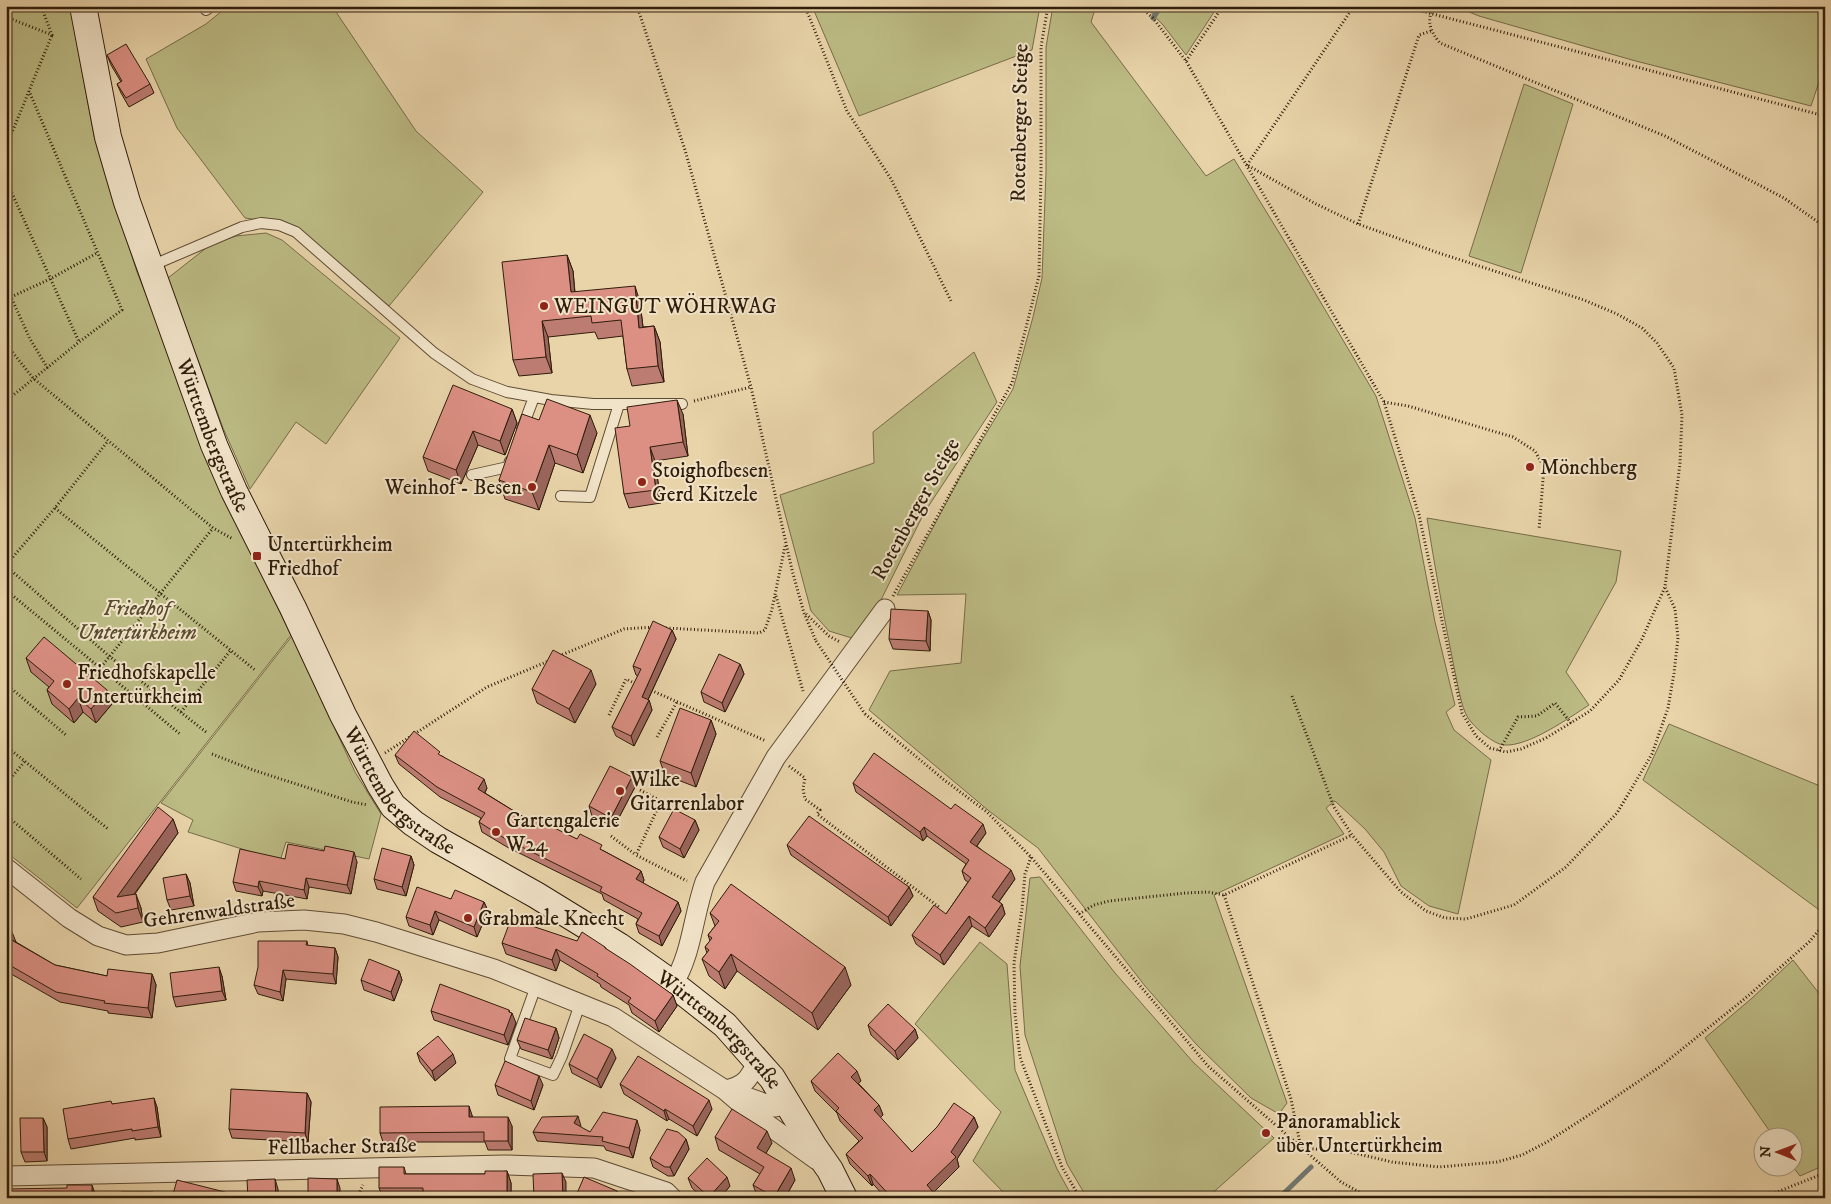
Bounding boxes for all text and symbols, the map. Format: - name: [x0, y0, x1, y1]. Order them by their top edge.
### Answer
- street label: Rotenberger Steige: [1006, 43, 1034, 203]
- place label: WEINGUT WÖHRWAG: [553, 293, 777, 320]
- marker: WEINGUT WÖHRWAG: [538, 300, 550, 312]
- street label: Württembergstraße: [170, 354, 255, 518]
- street label: Rotenberger Steige: [866, 433, 966, 585]
- place label: Mönchberg: [1540, 455, 1637, 481]
- place label: Stoighofbesen Gerd Kitzele: [652, 458, 769, 508]
- marker: Mönchberg: [1524, 461, 1536, 473]
- place label: Weinhof - Besen: [384, 475, 522, 501]
- marker: Stoighofbesen Gerd Kitzele: [636, 476, 648, 488]
- marker: Weinhof - Besen: [526, 481, 538, 493]
- place label: Untertürkheim Friedhof: [267, 532, 393, 582]
- marker: Untertürkheim Friedhof: [251, 550, 263, 562]
- park label: Friedhof Untertürkheim: [77, 596, 197, 646]
- place label: Friedhofskapelle Untertürkheim: [77, 660, 216, 710]
- marker: Friedhofskapelle Untertürkheim: [61, 678, 73, 690]
- street label: Württembergstraße: [337, 722, 460, 861]
- place label: Wilke Gitarrenlabor: [629, 767, 744, 817]
- marker: Wilke Gitarrenlabor: [614, 785, 626, 797]
- place label: Gartengalerie W24: [505, 808, 620, 858]
- marker: Gartengalerie W24: [490, 826, 502, 838]
- street label: Gehrenwaldstraße: [142, 887, 297, 934]
- place label: Grabmale Knecht: [478, 906, 625, 932]
- marker: Grabmale Knecht: [462, 912, 474, 924]
- street label: Württembergstraße: [651, 964, 788, 1094]
- place label: Panoramablick über Untertürkheim: [1276, 1109, 1443, 1159]
- north arrow: [1754, 1126, 1804, 1176]
- marker: Panoramablick über Untertürkheim: [1260, 1127, 1272, 1139]
- street label: Fellbacher Straße: [267, 1133, 417, 1161]
- text: N: [1757, 1145, 1775, 1158]

